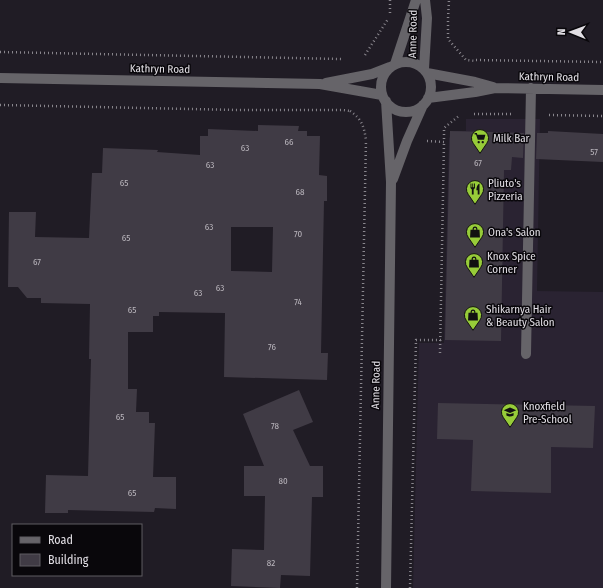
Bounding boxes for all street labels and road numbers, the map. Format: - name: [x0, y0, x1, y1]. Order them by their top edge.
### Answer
- street label: Anne Road: [406, 10, 420, 58]
- street label: Kathryn Road: [130, 62, 190, 76]
- street label: Kathryn Road: [519, 70, 579, 84]
- street label: Anne Road: [369, 361, 383, 409]

